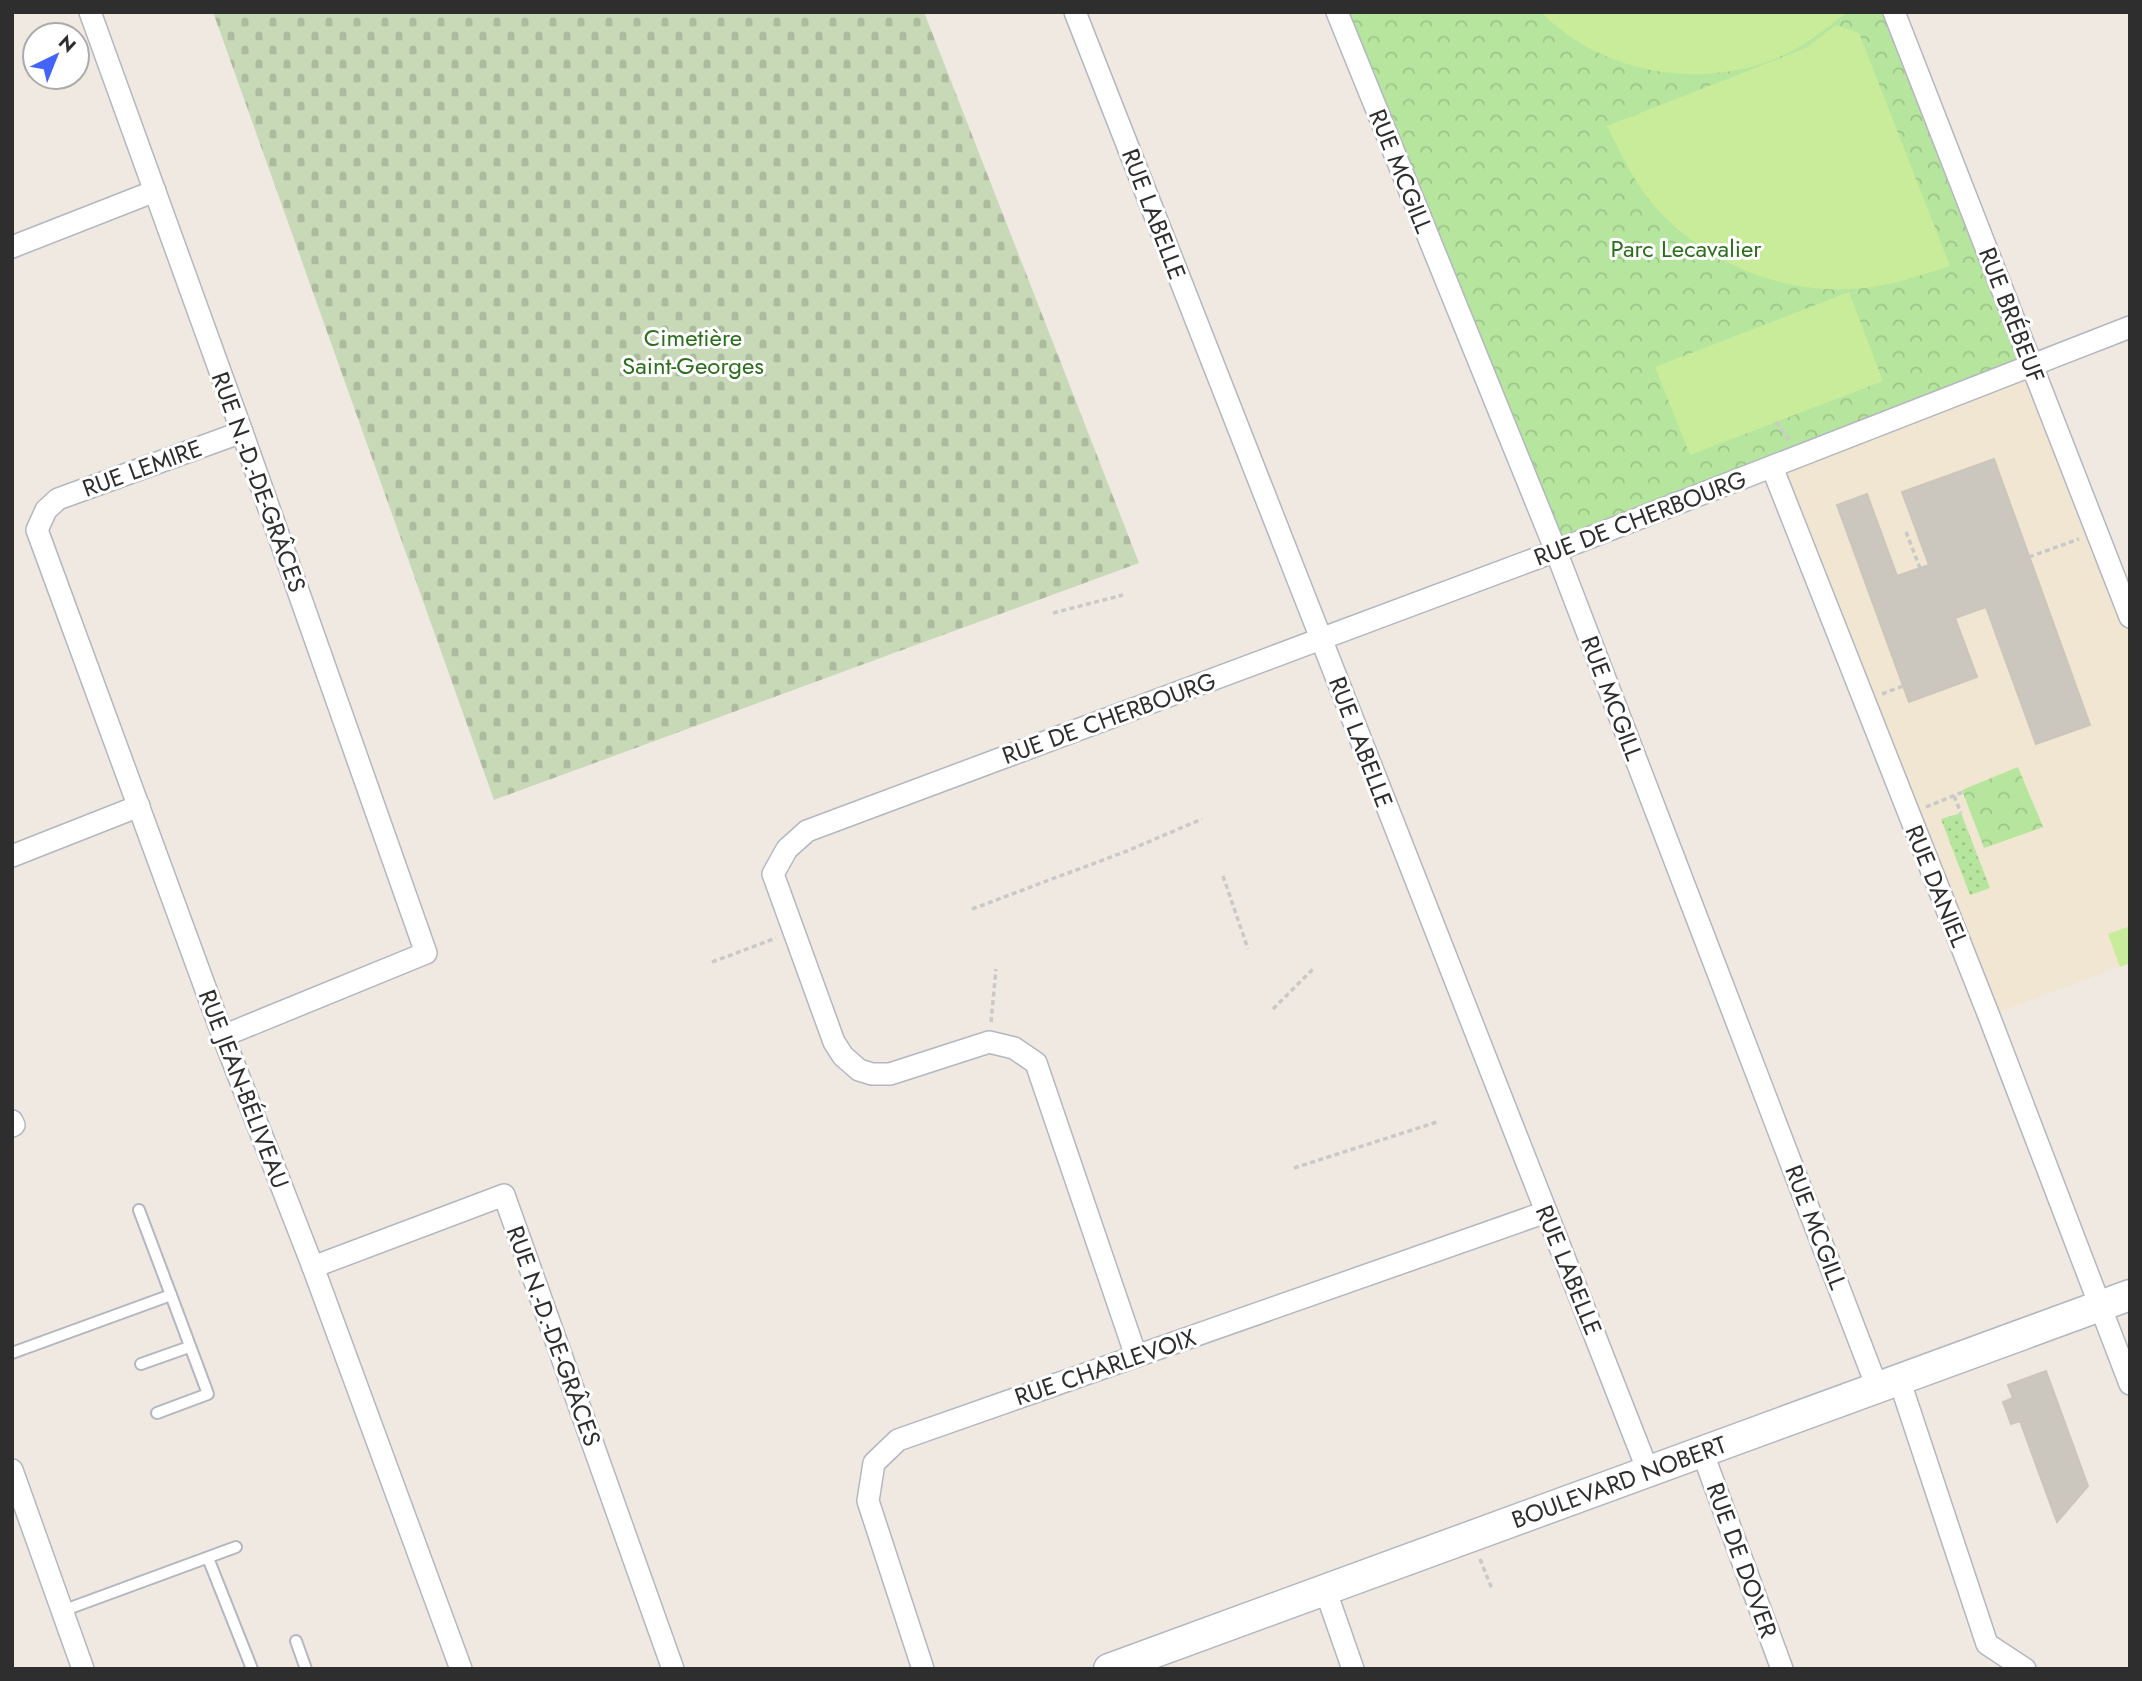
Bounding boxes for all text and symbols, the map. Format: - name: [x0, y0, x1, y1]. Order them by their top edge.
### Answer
- north arrow: [21, 21, 91, 91]
- text: N: [53, 29, 82, 59]
- street label: RUE MCGILL: [1360, 104, 1442, 238]
- street label: RUE LABELLE: [1113, 143, 1195, 285]
- park label: Parc Lecavalier: [1610, 231, 1762, 266]
- street label: RUE BRÉBEUF: [1970, 242, 2054, 388]
- park label: Cimetière Saint-Georges: [622, 320, 764, 383]
- street label: RUE N.-D.-DE-GRÂCES: [203, 367, 315, 597]
- street label: RUE LEMIRE: [77, 430, 207, 506]
- street label: RUE DE CHERBOURG: [1529, 461, 1751, 575]
- street label: RUE MCGILL: [1572, 631, 1652, 766]
- street label: RUE DE CHERBOURG: [997, 663, 1221, 773]
- street label: RUE LABELLE: [1320, 671, 1402, 813]
- street label: RUE DANIEL: [1897, 820, 1977, 952]
- street label: RUE JEAN-BÉLIVEAU: [190, 984, 298, 1194]
- street label: RUE MCGILL: [1776, 1160, 1856, 1295]
- street label: RUE LABELLE: [1527, 1200, 1611, 1340]
- street label: RUE N.-D.-DE-GRÂCES: [498, 1221, 610, 1451]
- street label: RUE CHARLEVOIX: [1010, 1319, 1201, 1414]
- street label: BOULEVARD NOBERT: [1507, 1427, 1731, 1537]
- street label: RUE DE DOVER: [1698, 1478, 1786, 1643]

